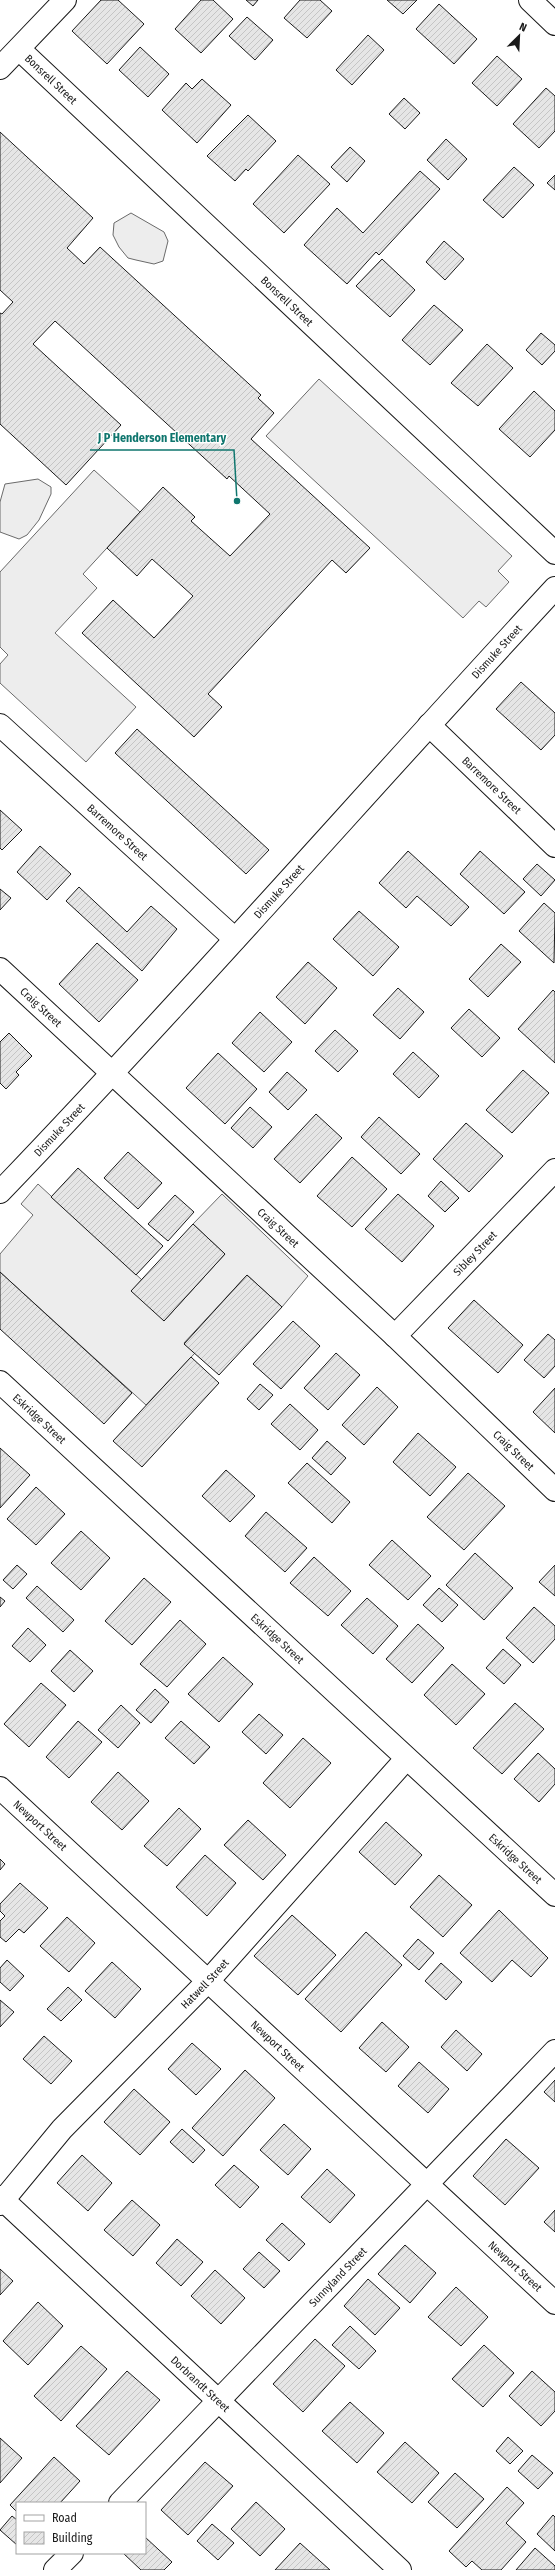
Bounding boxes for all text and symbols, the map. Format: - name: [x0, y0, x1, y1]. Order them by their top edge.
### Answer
- north arrow: [499, 16, 539, 56]
- text: N: [517, 20, 529, 35]
- street label: Bonsrell Street: [22, 52, 80, 107]
- street label: Bonsrell Street: [258, 274, 316, 329]
- callout: J P Henderson Elementary: [90, 426, 234, 450]
- text: J P Henderson Elementary: [97, 431, 227, 445]
- street label: Dismuke Street: [469, 622, 525, 681]
- street label: Barremore Street: [459, 754, 524, 817]
- street label: Barremore Street: [84, 802, 150, 863]
- street label: Dismuke Street: [251, 862, 307, 921]
- street label: Craig Street: [17, 985, 64, 1030]
- street label: Dismuke Street: [31, 1100, 88, 1159]
- street label: Craig Street: [255, 1206, 302, 1251]
- street label: Sibley Street: [451, 1228, 500, 1279]
- street label: Eskridge Street: [10, 1391, 69, 1447]
- street label: Craig Street: [490, 1428, 537, 1474]
- street label: Eskridge Street: [248, 1611, 307, 1667]
- street label: Newport Street: [11, 1798, 70, 1854]
- street label: Eskridge Street: [486, 1831, 545, 1887]
- street label: Hatwell Street: [178, 1956, 232, 2012]
- street label: Newport Street: [248, 2018, 307, 2074]
- street label: Newport Street: [486, 2239, 545, 2295]
- street label: Sunnyland Street: [307, 2244, 370, 2309]
- street label: Dorbrandt Street: [168, 2354, 232, 2415]
- legend: [16, 2502, 146, 2554]
- text: Road: [52, 2511, 77, 2525]
- text: Building: [52, 2531, 93, 2545]

